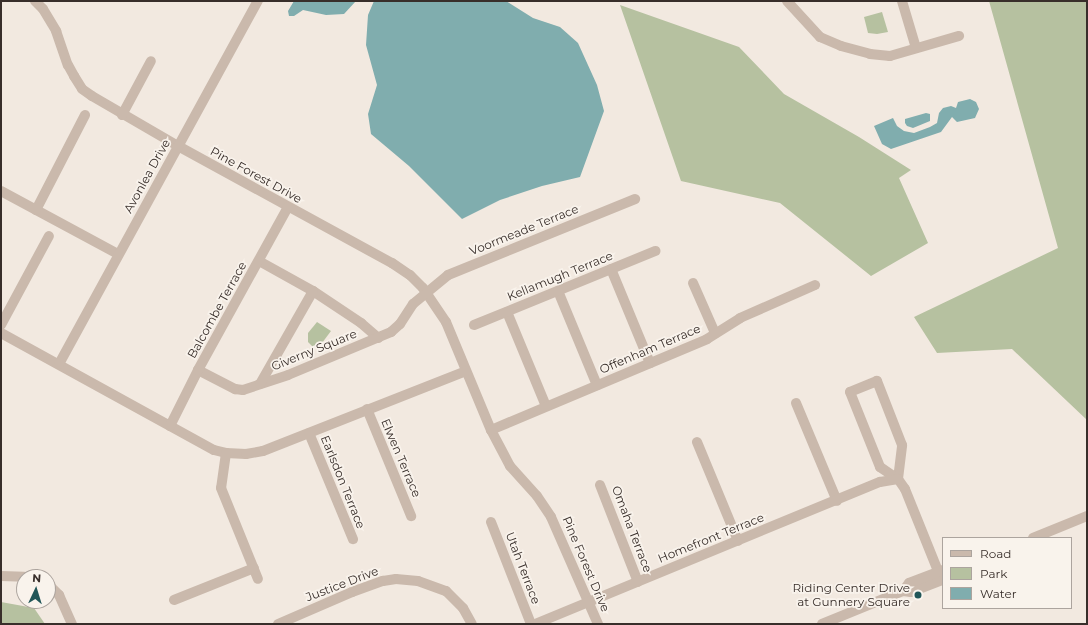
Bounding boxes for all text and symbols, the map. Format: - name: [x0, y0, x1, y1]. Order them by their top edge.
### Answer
- street label: Avonlea Drive: [121, 137, 173, 215]
- street label: Pine Forest Drive: [208, 144, 304, 206]
- street label: Voormeade Terrace: [467, 202, 581, 258]
- street label: Kellamugh Terrace: [505, 248, 615, 304]
- street label: Balcombe Terrace: [184, 259, 250, 361]
- street label: Offenham Terrace: [597, 321, 703, 377]
- street label: Giverny Square: [269, 326, 359, 374]
- street label: Elwen Terrace: [378, 417, 424, 499]
- street label: Earlsdon Terrace: [318, 433, 368, 531]
- street label: Omaha Terrace: [609, 484, 655, 574]
- street label: Homefront Terrace: [656, 510, 766, 566]
- street label: Pine Forest Drive: [559, 514, 613, 614]
- street label: Utah Terrace: [503, 530, 543, 606]
- legend: [942, 537, 1072, 609]
- text: Road: [980, 546, 1011, 561]
- street label: Justice Drive: [304, 564, 380, 604]
- text: Park: [980, 566, 1007, 581]
- north arrow: [16, 569, 56, 609]
- text: N: [32, 571, 42, 585]
- place label: Riding Center Drive at Gunnery Square: [792, 581, 910, 609]
- text: Water: [980, 586, 1016, 601]
- marker: Riding Center Drive at Gunnery Square: [913, 590, 923, 600]

